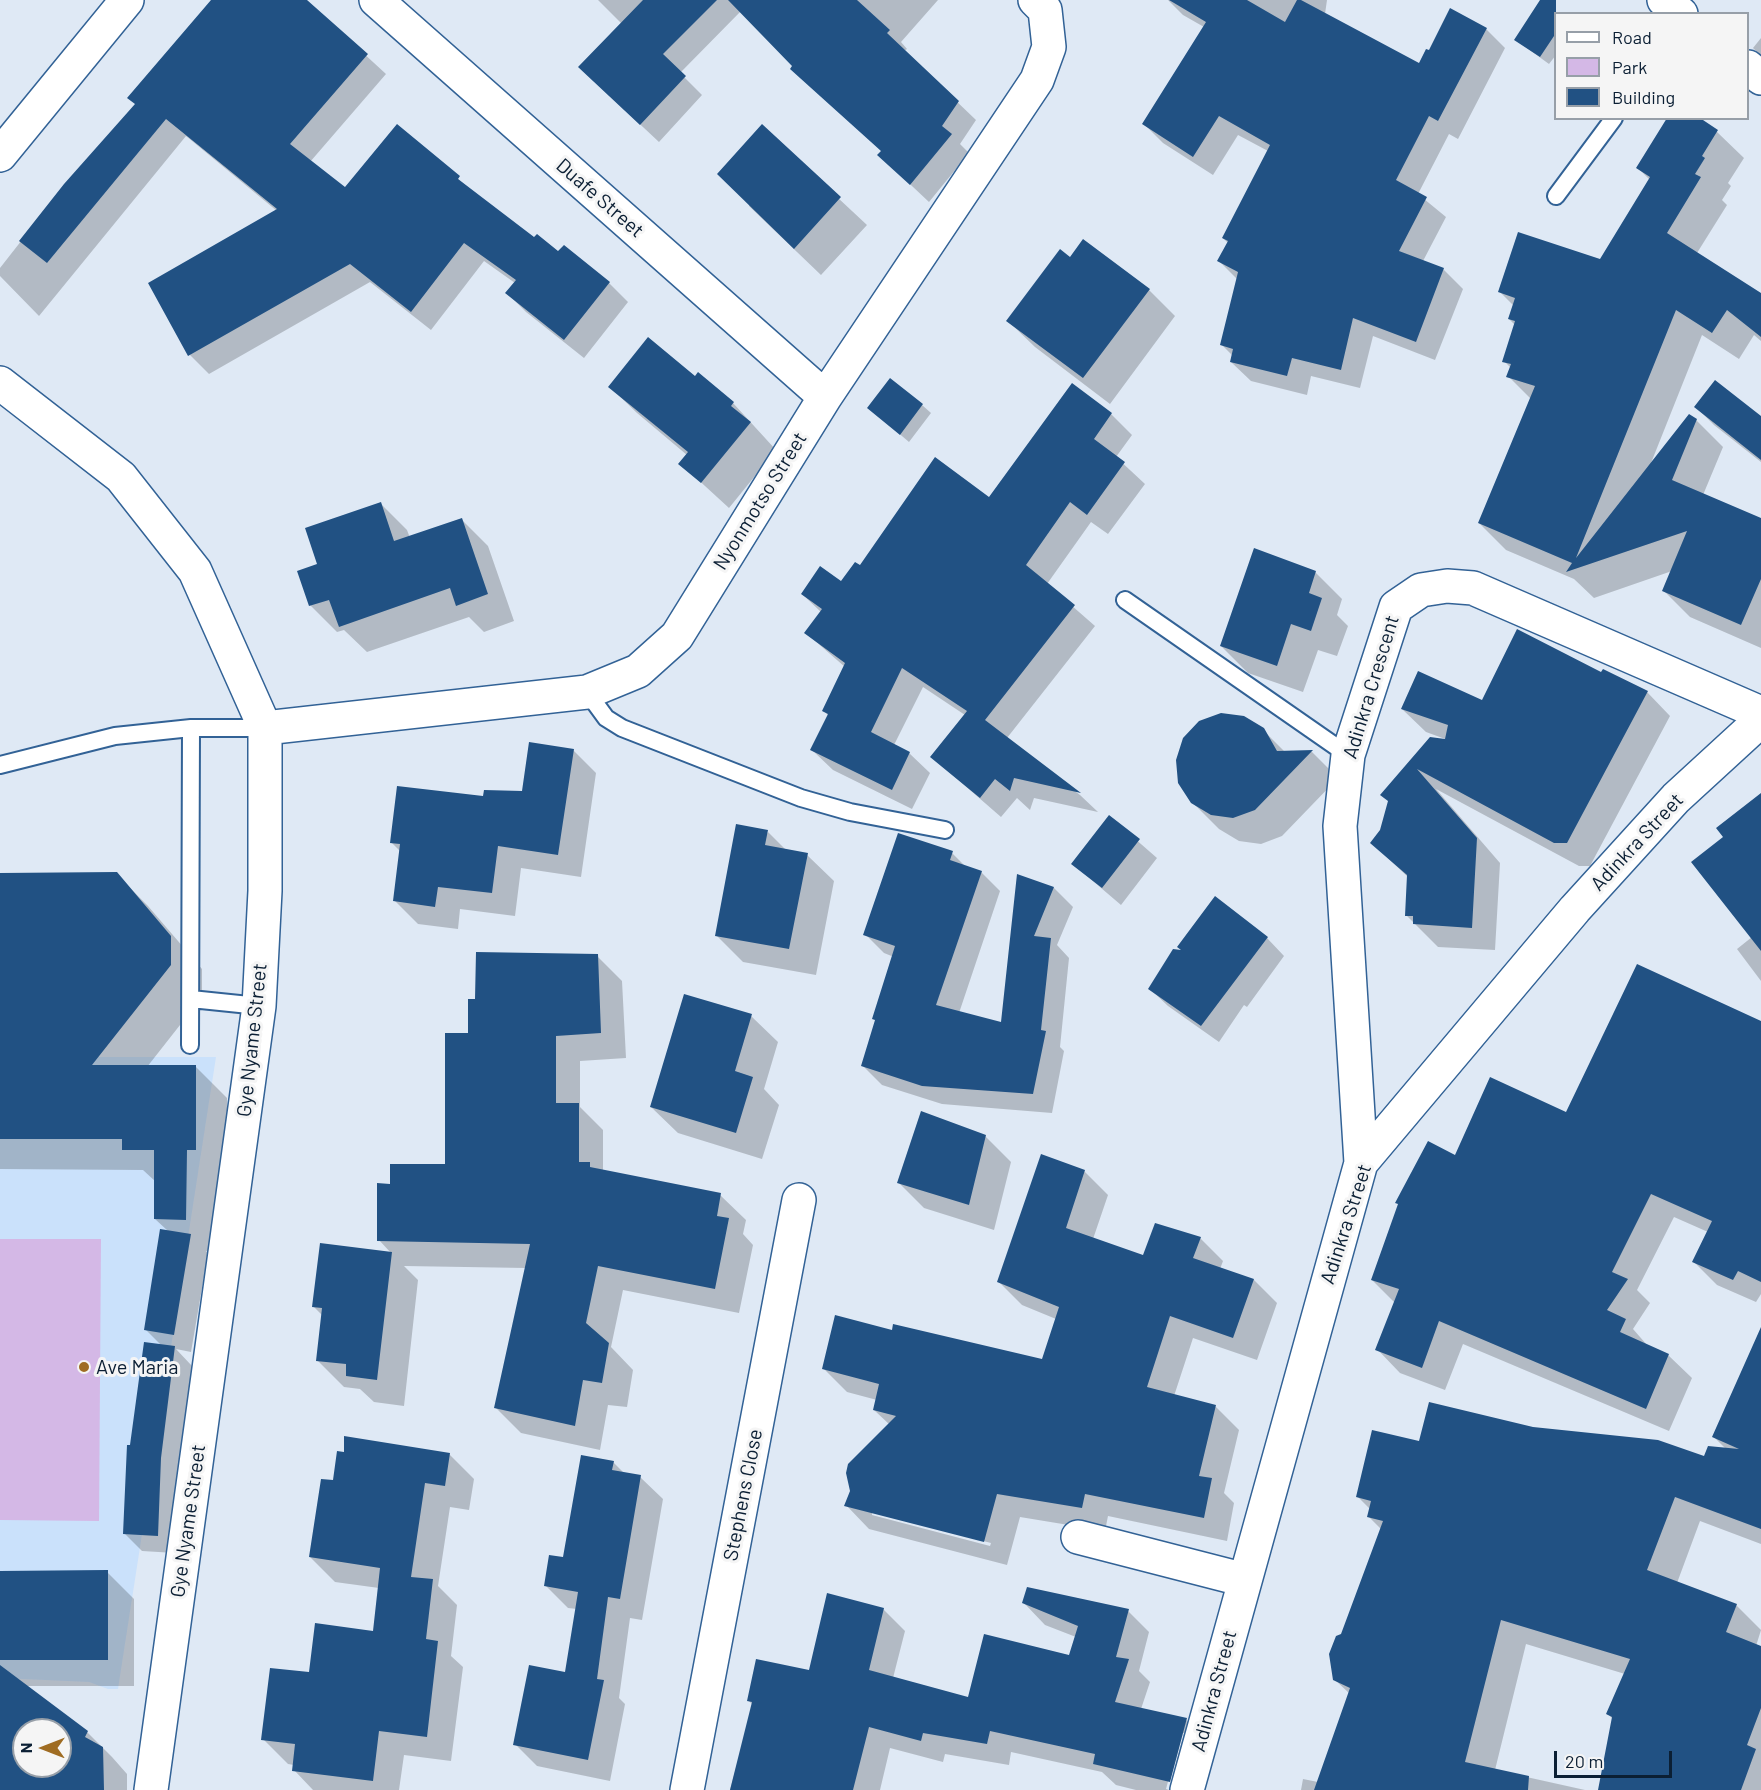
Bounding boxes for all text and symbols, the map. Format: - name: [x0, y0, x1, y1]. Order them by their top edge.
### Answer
- legend: [1554, 12, 1749, 120]
- text: Road: [1612, 26, 1652, 48]
- text: Park: [1612, 56, 1647, 78]
- text: Building: [1612, 86, 1675, 108]
- street label: Duafe Street: [551, 153, 649, 243]
- street label: Nyonmotso Street: [708, 428, 812, 574]
- street label: Adinkra Crescent: [1338, 612, 1404, 762]
- street label: Adinkra Street: [1586, 788, 1688, 896]
- street label: Gye Nyame Street: [232, 962, 272, 1118]
- street label: Adinkra Street: [1315, 1161, 1377, 1287]
- place label: Ave Maria: [96, 1355, 179, 1379]
- marker: Ave Maria: [77, 1360, 91, 1374]
- street label: Stephens Close: [718, 1427, 768, 1563]
- street label: Gye Nyame Street: [165, 1443, 211, 1599]
- street label: Adinkra Street: [1186, 1628, 1242, 1754]
- north arrow: [12, 1718, 72, 1778]
- scale bar: [1557, 1739, 1676, 1777]
- text: N: [16, 1743, 35, 1753]
- text: 20 m: [1565, 1750, 1603, 1772]

